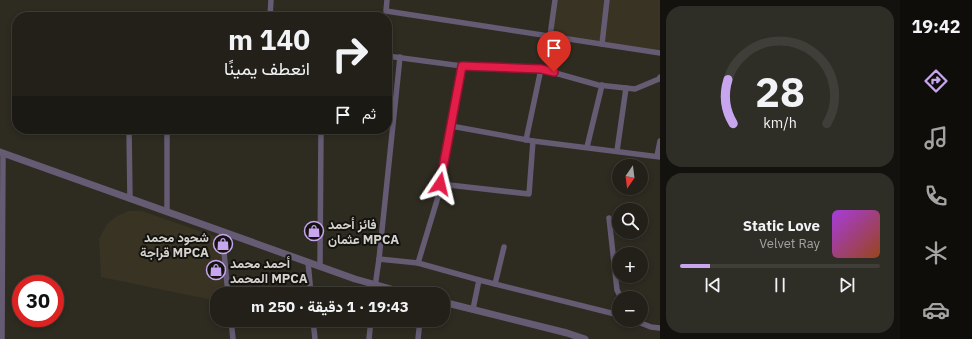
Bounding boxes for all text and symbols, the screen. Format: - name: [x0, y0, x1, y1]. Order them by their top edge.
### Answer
- text: 19:42: [911, 15, 961, 38]
- text: 140 m: [228, 21, 310, 58]
- icon: right: [324, 28, 376, 80]
- pin: [537, 31, 571, 72]
- icon: arrive: [543, 37, 565, 59]
- text: انعطف يمينًا: [224, 57, 310, 80]
- text: 28: [755, 64, 805, 118]
- icon: directions: [922, 67, 950, 95]
- icon: arrive: [332, 104, 354, 126]
- text: ثم: [362, 104, 376, 123]
- text: km/h: [763, 113, 797, 132]
- icon: music: [922, 124, 950, 152]
- north arrow: [612, 159, 648, 195]
- map controls: [612, 159, 648, 327]
- position arrow: [419, 163, 461, 205]
- icon: phone: [922, 182, 950, 210]
- button: search: [612, 203, 648, 239]
- place label: فائز أحمد عثمان MPCA: [328, 216, 399, 248]
- text: Static Love: [743, 216, 820, 235]
- shop icon: فائز أحمد عثمان MPCA: [303, 220, 325, 242]
- place label: شحود محمد قراجة MPCA: [140, 229, 209, 261]
- shop icon: شحود محمد قراجة MPCA: [212, 233, 234, 255]
- text: Velvet Ray: [759, 235, 820, 252]
- icon: climate: [922, 239, 950, 267]
- button: +: [612, 247, 648, 283]
- place label: أحمد محمد المحمد MPCA: [230, 255, 308, 287]
- shop icon: أحمد محمد المحمد MPCA: [205, 259, 227, 281]
- icon: previous: [702, 274, 724, 296]
- icon: pause: [769, 274, 791, 296]
- icon: next: [836, 274, 858, 296]
- speed limit sign: 30: [12, 275, 64, 327]
- button: −: [612, 291, 648, 327]
- icon: car: [922, 296, 950, 324]
- text: 19:43 · 1 دقيقة · 250 m: [251, 297, 409, 316]

